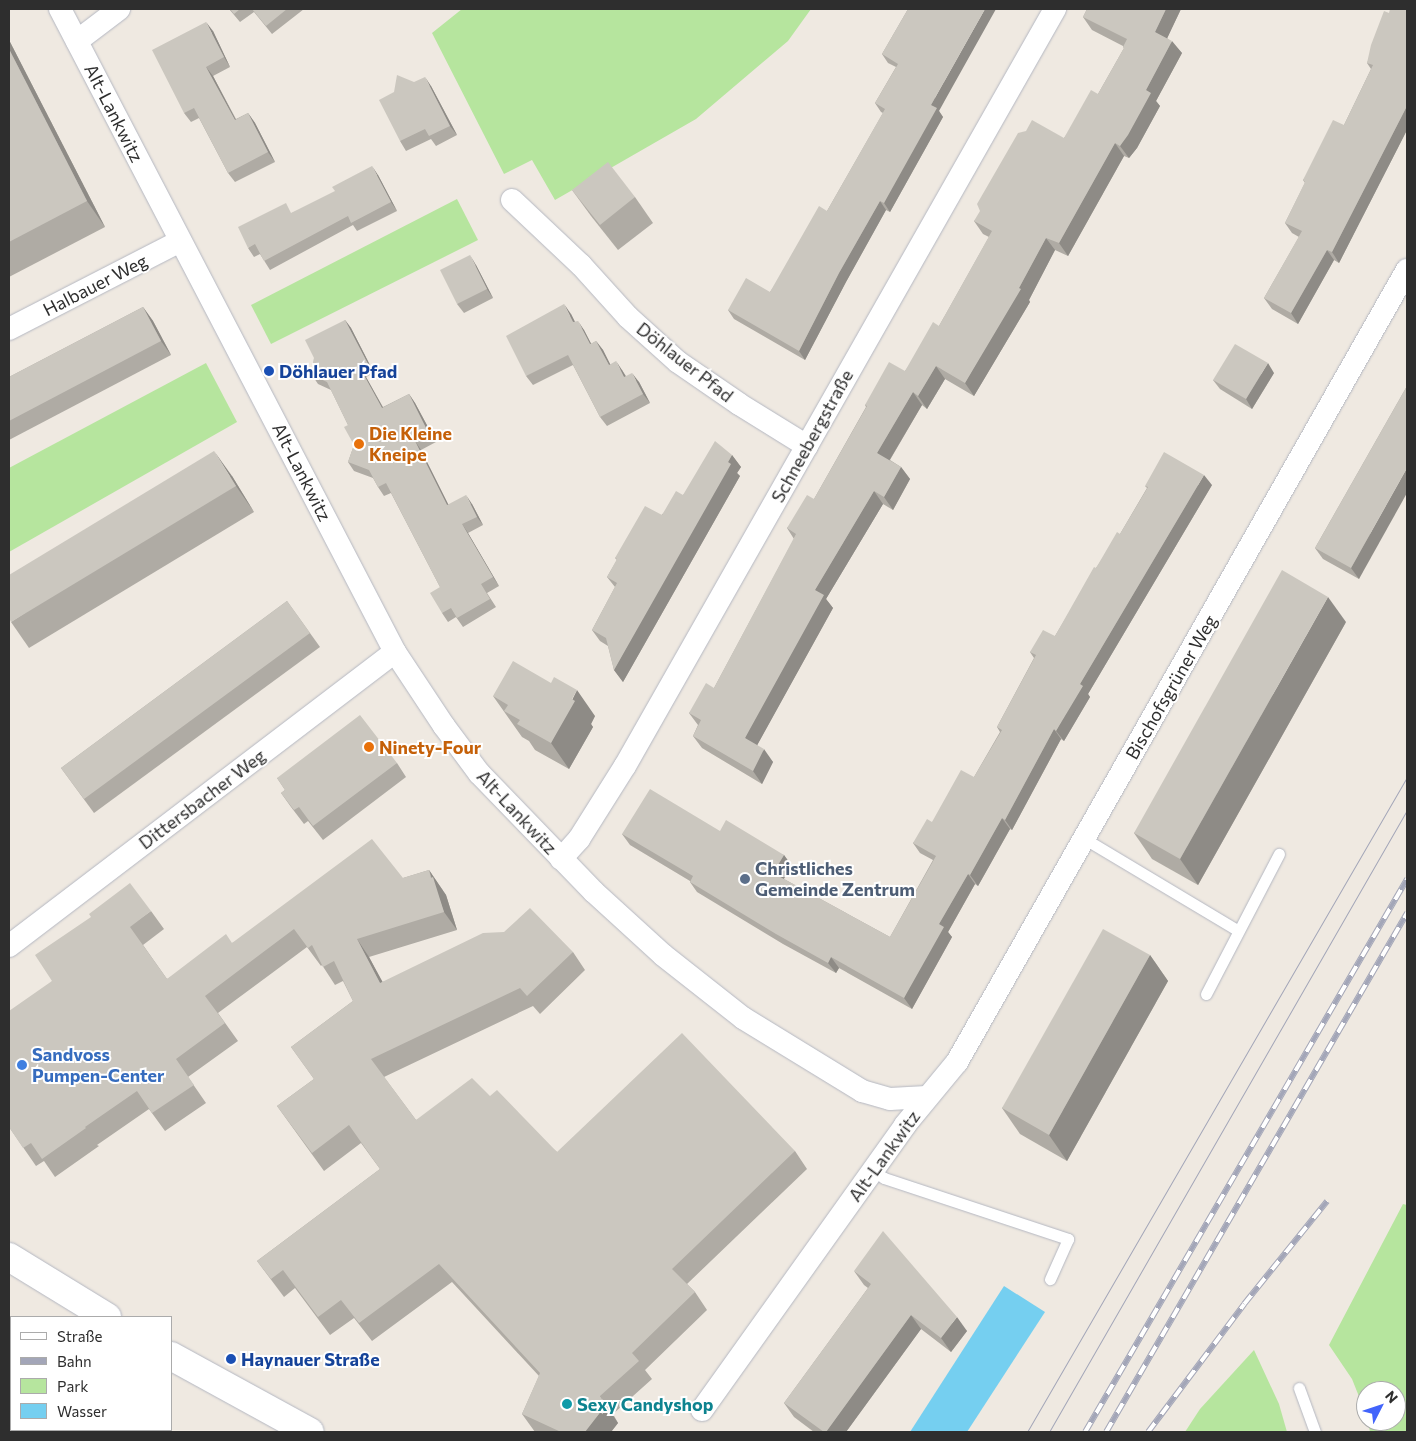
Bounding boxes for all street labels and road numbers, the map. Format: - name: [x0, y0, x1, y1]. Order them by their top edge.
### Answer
- street label: Alt-Lankwitz: [80, 60, 148, 166]
- street label: Halbauer Weg: [39, 249, 151, 321]
- street label: Döhlauer Pfad: [632, 318, 738, 406]
- street label: Schneebergstraße: [767, 366, 857, 506]
- street label: Alt-Lankwitz: [268, 419, 336, 525]
- street label: Bischofsgrüner Weg: [1121, 611, 1221, 763]
- street label: Dittersbacher Weg: [134, 744, 270, 854]
- street label: Alt-Lankwitz: [473, 765, 561, 859]
- street label: Alt-Lankwitz: [844, 1106, 924, 1206]

